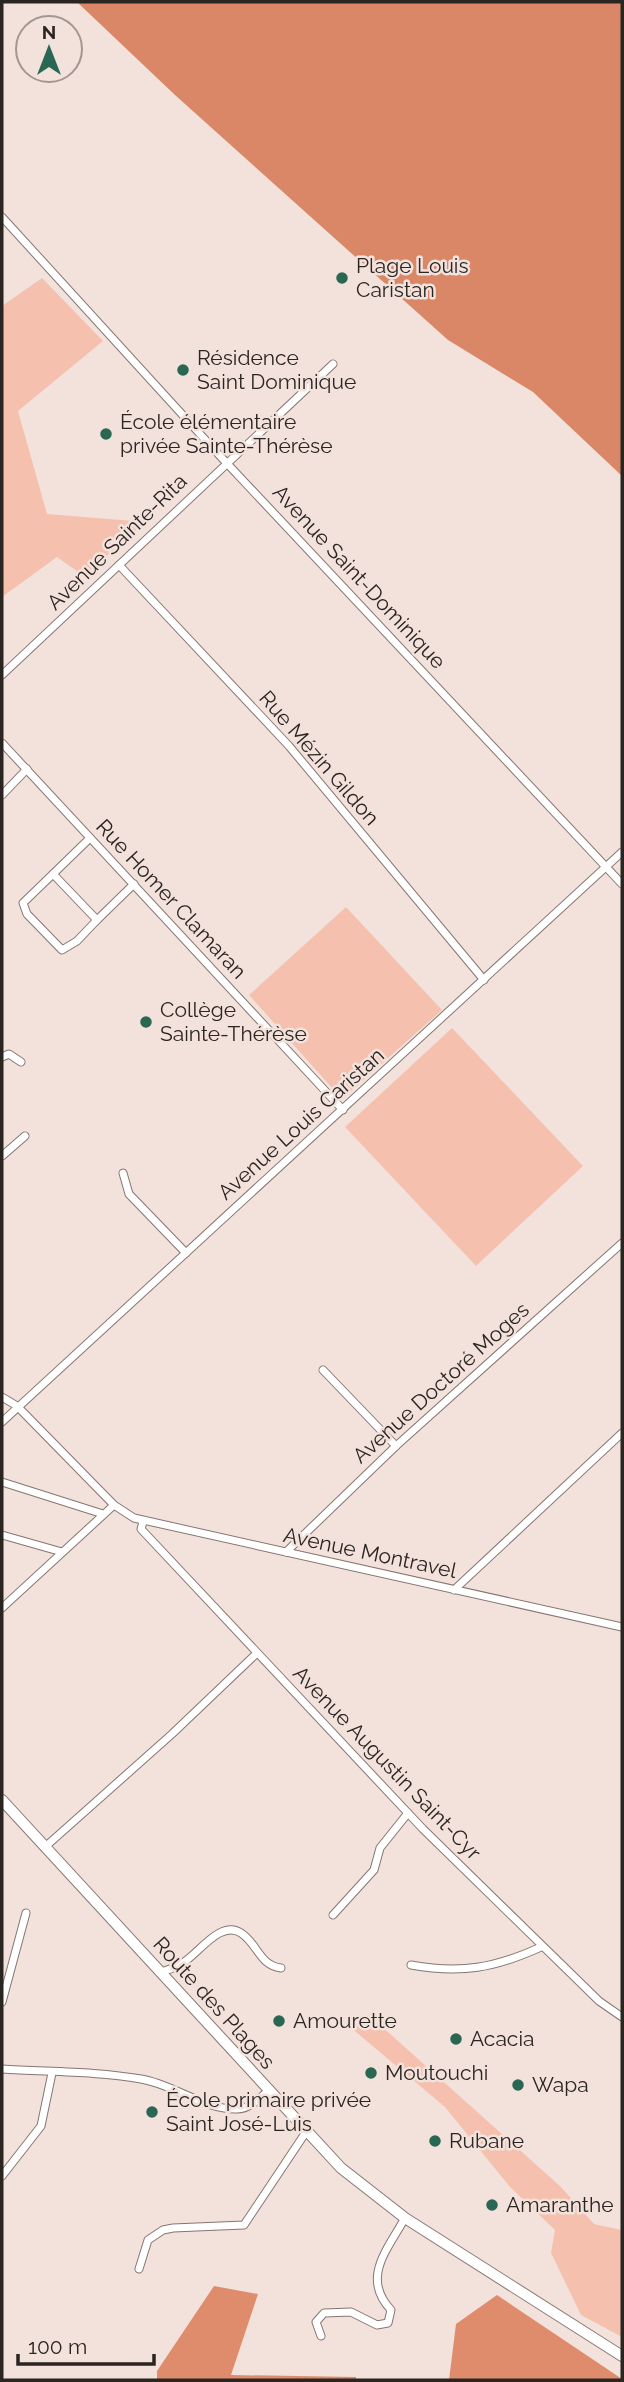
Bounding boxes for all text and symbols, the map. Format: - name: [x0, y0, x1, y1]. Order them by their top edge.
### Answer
- north arrow: [14, 14, 84, 84]
- text: N: [42, 21, 56, 43]
- place label: Plage Louis Caristan: [356, 253, 469, 302]
- marker: Plage Louis Caristan: [334, 270, 350, 286]
- place label: Résidence Saint Dominique: [197, 345, 356, 394]
- marker: Résidence Saint Dominique: [175, 362, 191, 378]
- place label: École élémentaire privée Sainte-Thérèse: [120, 409, 333, 458]
- marker: École élémentaire privée Sainte-Thérèse: [98, 426, 114, 442]
- street label: Avenue Sainte-Rita: [42, 469, 192, 615]
- street label: Avenue Saint-Dominique: [268, 480, 451, 674]
- street label: Rue Mézin Gildon: [254, 685, 384, 830]
- street label: Rue Homer Clamaran: [91, 814, 252, 984]
- place label: Collège Sainte-Thérèse: [160, 997, 307, 1046]
- marker: Collège Sainte-Thérèse: [138, 1014, 154, 1030]
- street label: Avenue Louis Caristan: [213, 1042, 389, 1205]
- street label: Avenue Doctoré Moges: [347, 1297, 534, 1468]
- street label: Avenue Montravel: [281, 1522, 459, 1583]
- street label: Avenue Augustin Saint-Cyr: [288, 1661, 487, 1865]
- street label: Route des Plages: [148, 1931, 280, 2074]
- place label: Amourette: [293, 2008, 397, 2033]
- marker: Amourette: [271, 2013, 287, 2029]
- place label: Acacia: [470, 2026, 534, 2051]
- marker: Acacia: [448, 2031, 464, 2047]
- place label: Moutouchi: [385, 2060, 488, 2085]
- marker: Moutouchi: [363, 2065, 379, 2081]
- place label: Wapa: [532, 2072, 589, 2097]
- marker: Wapa: [510, 2077, 526, 2093]
- place label: École primaire privée Saint José-Luis: [166, 2087, 371, 2136]
- marker: École primaire privée Saint José-Luis: [144, 2104, 160, 2120]
- place label: Rubane: [449, 2128, 524, 2153]
- marker: Rubane: [427, 2133, 443, 2149]
- place label: Amaranthe: [506, 2192, 613, 2217]
- marker: Amaranthe: [484, 2197, 500, 2213]
- scale bar: [18, 2322, 154, 2366]
- text: 100 m: [28, 2334, 87, 2359]

